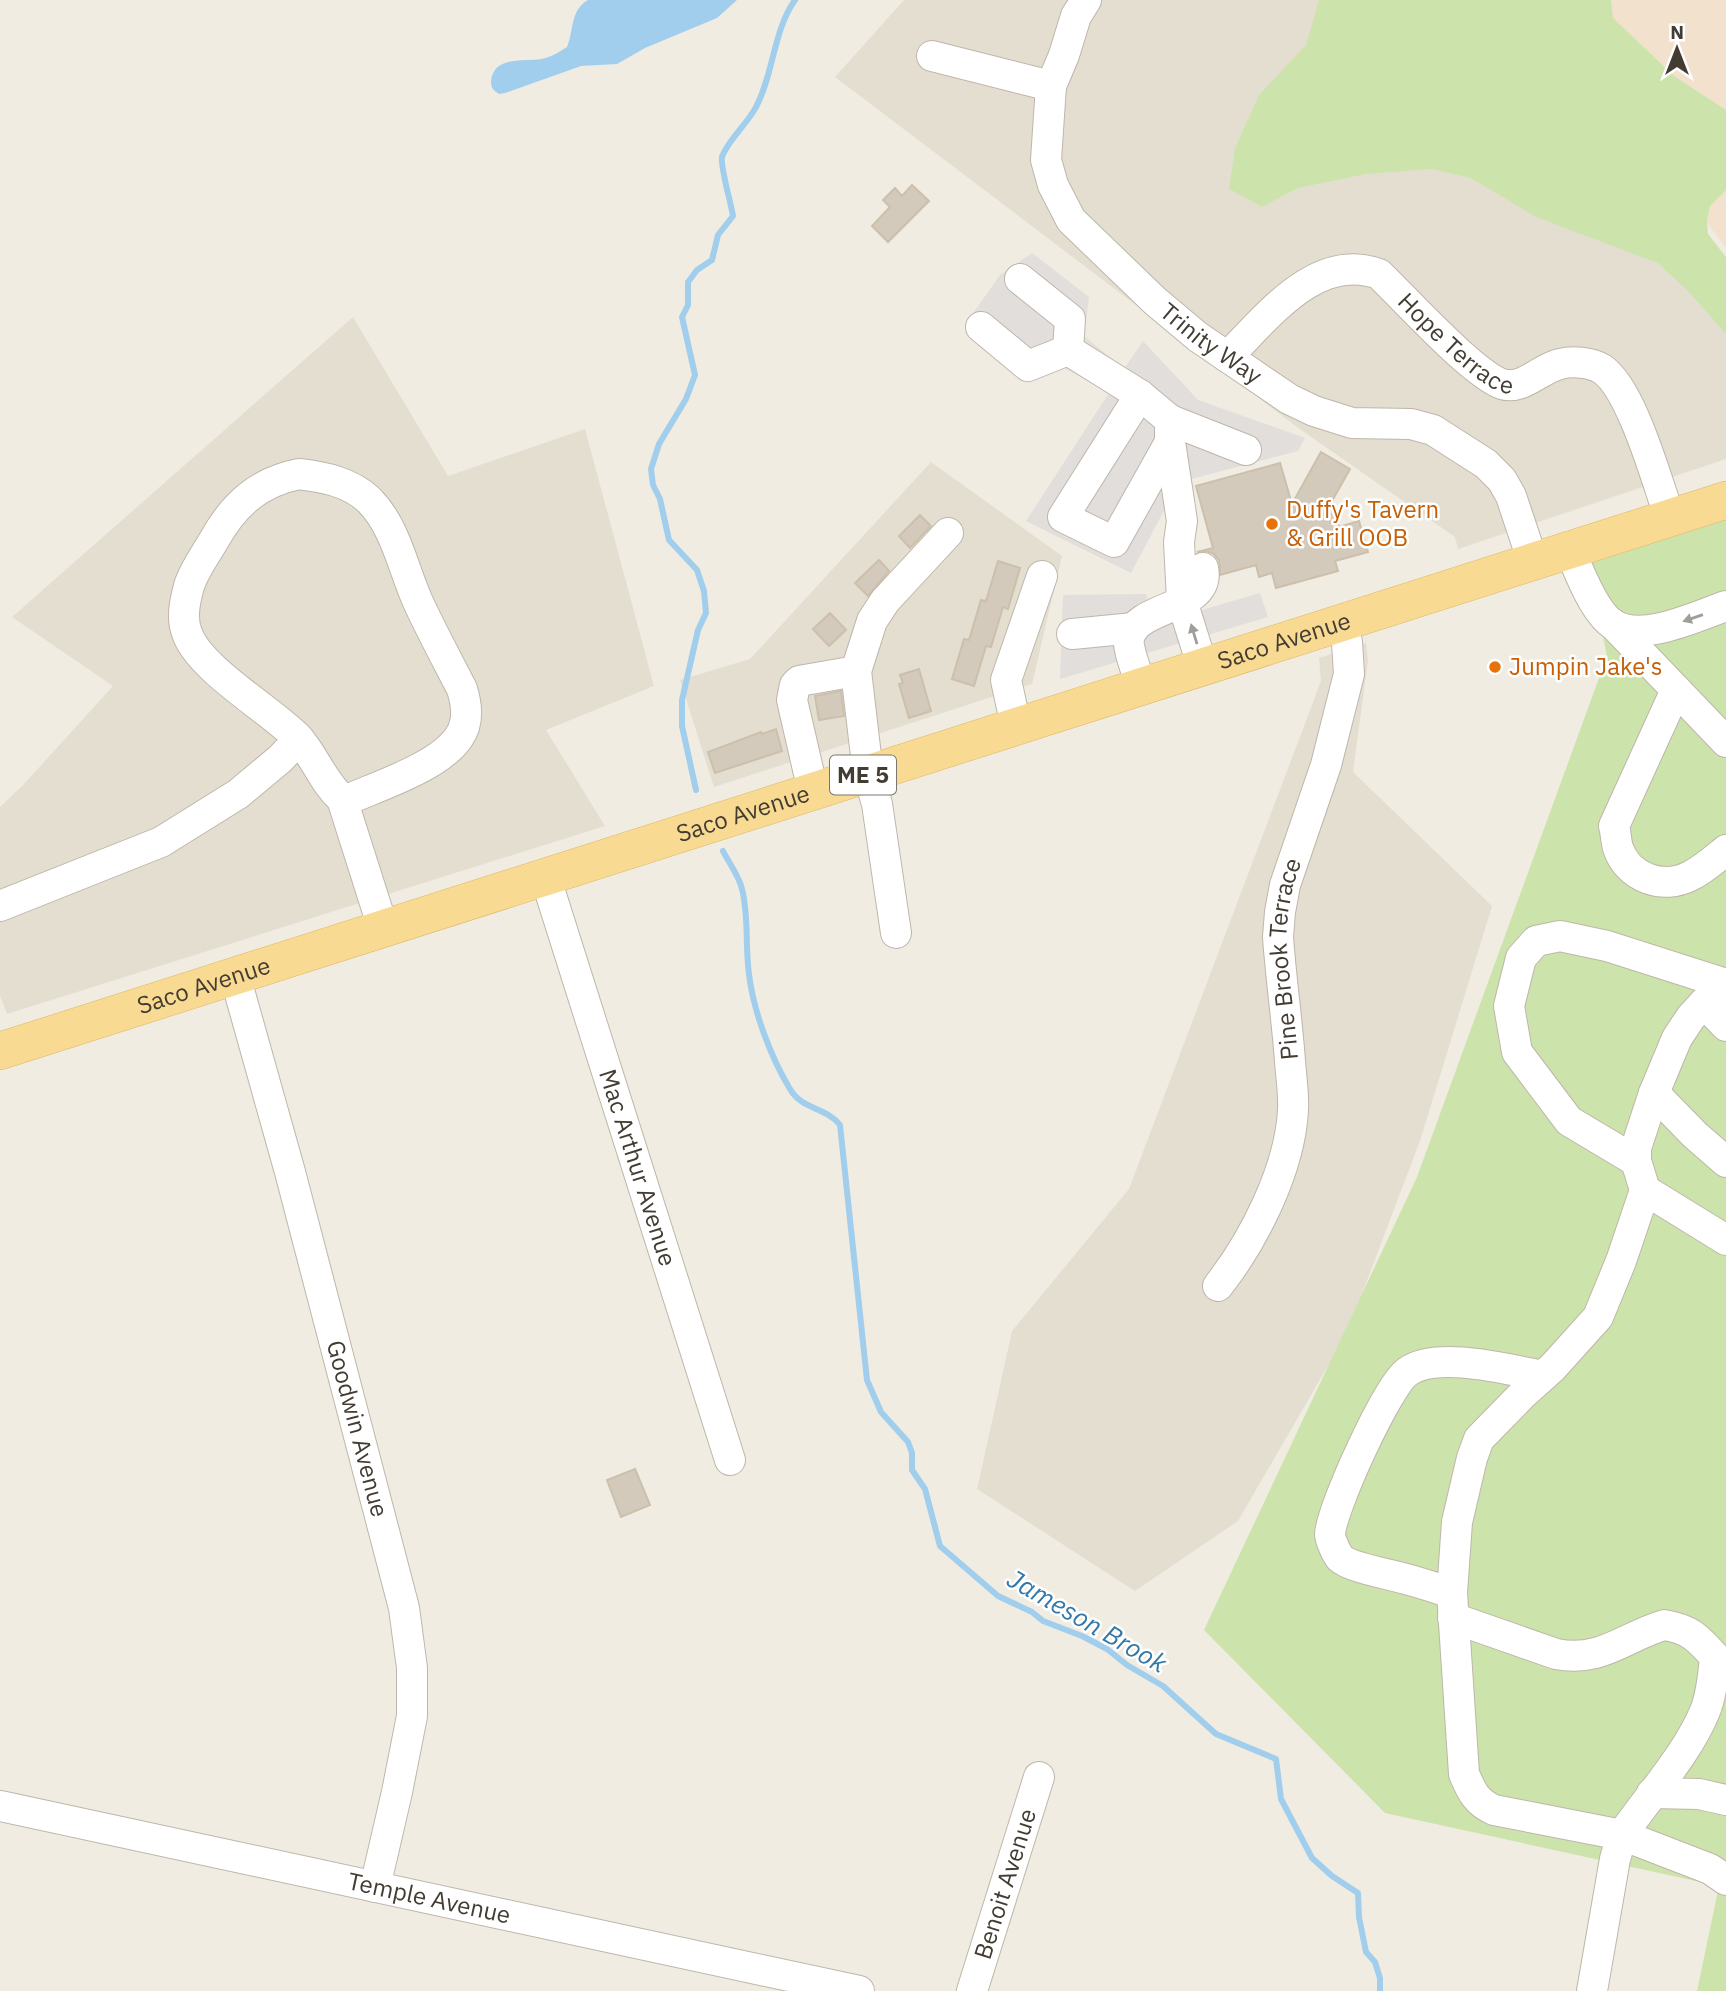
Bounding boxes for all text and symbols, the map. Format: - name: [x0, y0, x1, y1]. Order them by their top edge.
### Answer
- north arrow: [1642, 14, 1712, 84]
- text: N: [1670, 20, 1684, 44]
- street label: Hope Terrace: [1391, 285, 1515, 401]
- street label: Trinity Way: [1154, 295, 1269, 391]
- place label: Duffy's Tavern & Grill OOB: [1286, 493, 1439, 553]
- marker: Duffy's Tavern & Grill OOB: [1264, 516, 1280, 532]
- street label: Saco Avenue: [1213, 604, 1354, 676]
- one-way arrow: [1682, 613, 1703, 624]
- one-way arrow: [1188, 623, 1198, 644]
- place label: Jumpin Jake's: [1509, 650, 1663, 682]
- marker: Jumpin Jake's: [1487, 659, 1503, 675]
- road number: ME 5: [830, 755, 896, 794]
- street label: Saco Avenue: [672, 777, 813, 849]
- street label: Pine Brook Terrace: [1261, 853, 1308, 1061]
- street label: Saco Avenue: [133, 949, 274, 1021]
- street label: Mac Arthur Avenue: [592, 1065, 685, 1270]
- street label: Goodwin Avenue: [320, 1337, 397, 1520]
- water label: Jameson Brook: [1002, 1561, 1174, 1680]
- street label: Benoit Avenue: [966, 1804, 1043, 1963]
- street label: Temple Avenue: [345, 1864, 514, 1931]

